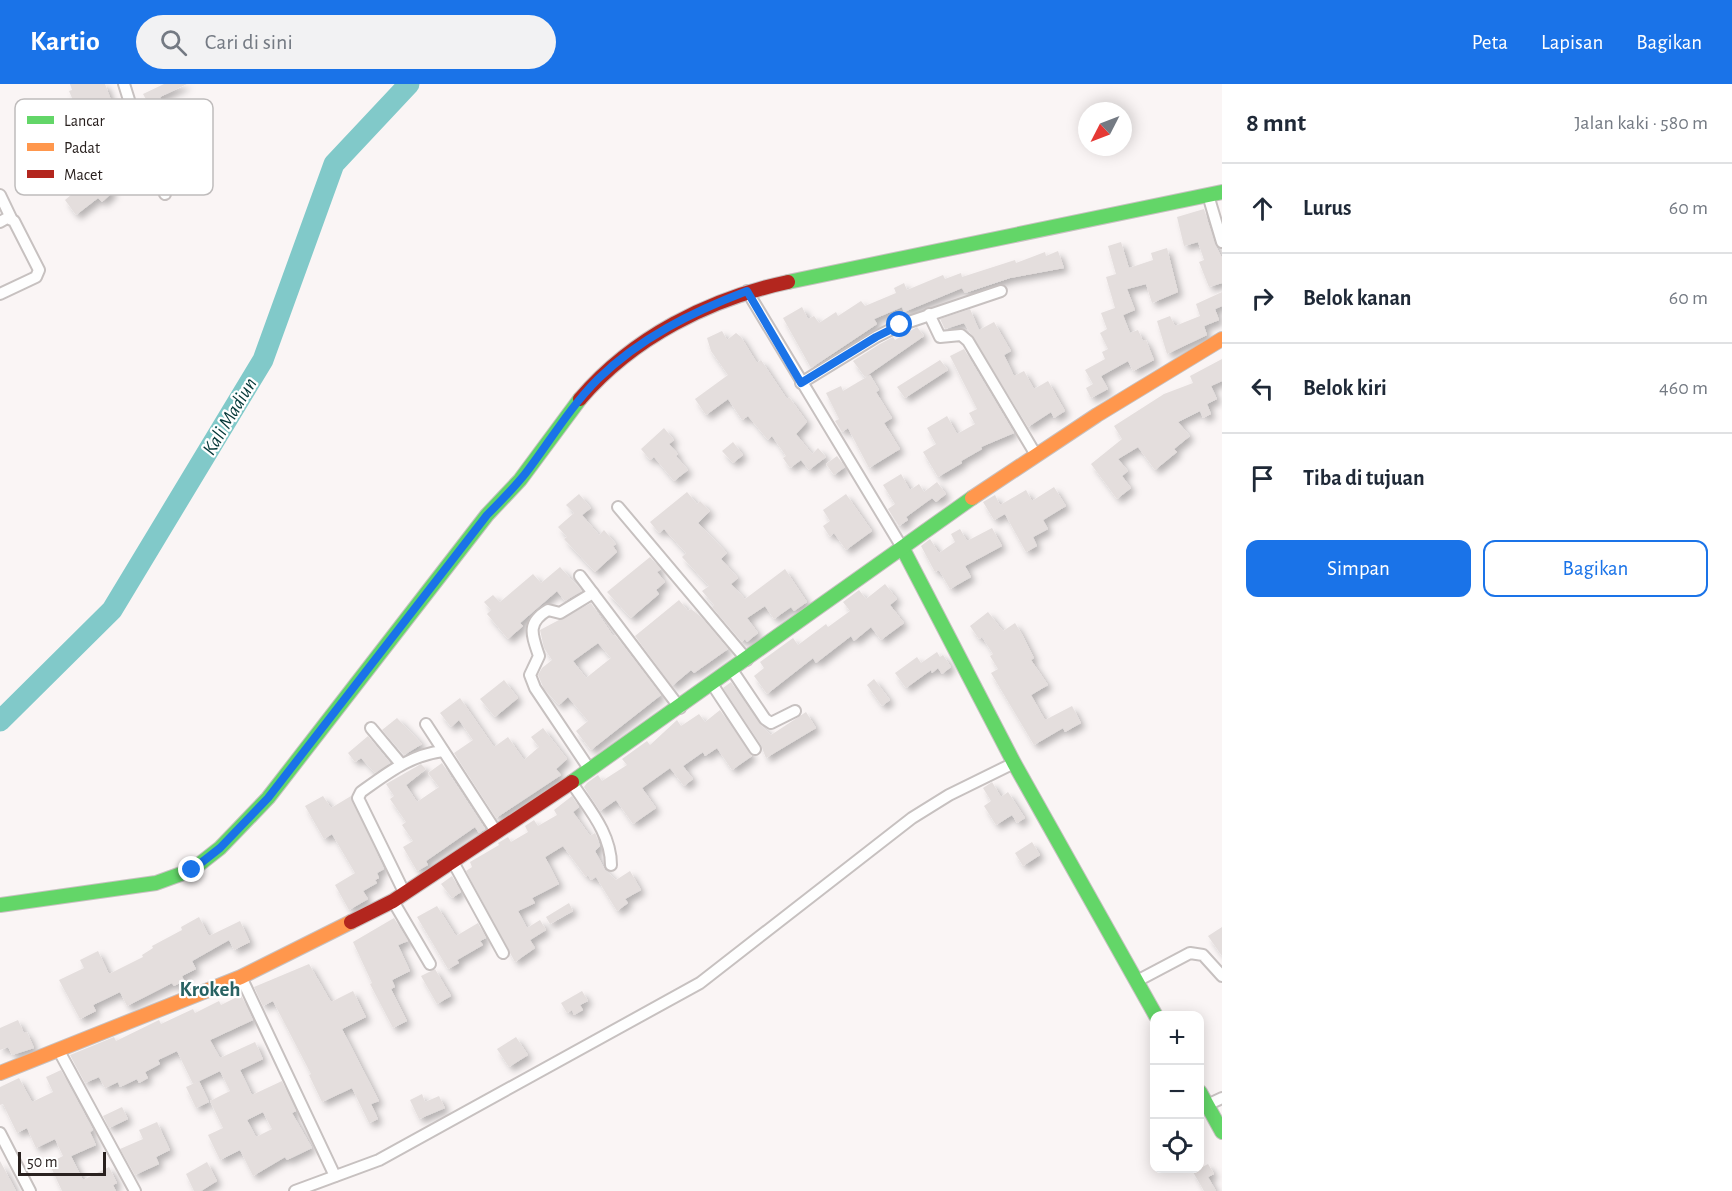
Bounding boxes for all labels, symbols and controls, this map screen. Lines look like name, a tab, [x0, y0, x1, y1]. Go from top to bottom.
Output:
search box	[136, 15, 556, 69]
icon: search	[157, 26, 190, 59]
text: Kartio	[30, 28, 100, 56]
text: Cari di sini	[205, 31, 293, 53]
text: Peta	[1472, 32, 1508, 53]
text: Lapisan	[1541, 32, 1603, 53]
text: Bagikan	[1636, 32, 1702, 53]
legend	[15, 99, 213, 195]
north arrow	[1078, 102, 1132, 156]
text: 8 mnt	[1246, 110, 1306, 136]
text: Lancar	[64, 113, 105, 129]
text: Jalan kaki · 580 m	[1575, 113, 1708, 133]
text: Padat	[64, 140, 100, 156]
text: Macet	[64, 167, 102, 183]
icon: ahead	[1246, 192, 1279, 225]
text: Lurus	[1303, 197, 1352, 219]
text: 60 m	[1669, 198, 1708, 218]
icon: right	[1246, 282, 1279, 315]
text: Belok kanan	[1303, 287, 1411, 309]
text: 60 m	[1669, 288, 1708, 308]
route start	[886, 311, 912, 337]
icon: left	[1246, 372, 1279, 405]
water label: Kali Madiun	[199, 374, 261, 459]
text: Belok kiri	[1303, 377, 1387, 399]
text: 460 m	[1659, 378, 1708, 398]
icon: arrive	[1246, 462, 1279, 495]
text: Tiba di tujuan	[1303, 467, 1425, 489]
button: Simpan	[1246, 540, 1471, 597]
button: Bagikan	[1483, 540, 1708, 597]
route end	[178, 856, 204, 882]
district label: Krokeh	[180, 979, 240, 1000]
map controls	[1150, 1011, 1204, 1173]
button: +	[1150, 1011, 1204, 1065]
button: −	[1150, 1065, 1204, 1119]
button: locate	[1150, 1119, 1204, 1173]
scale bar	[18, 1149, 106, 1176]
text: 50 m	[27, 1154, 58, 1170]

